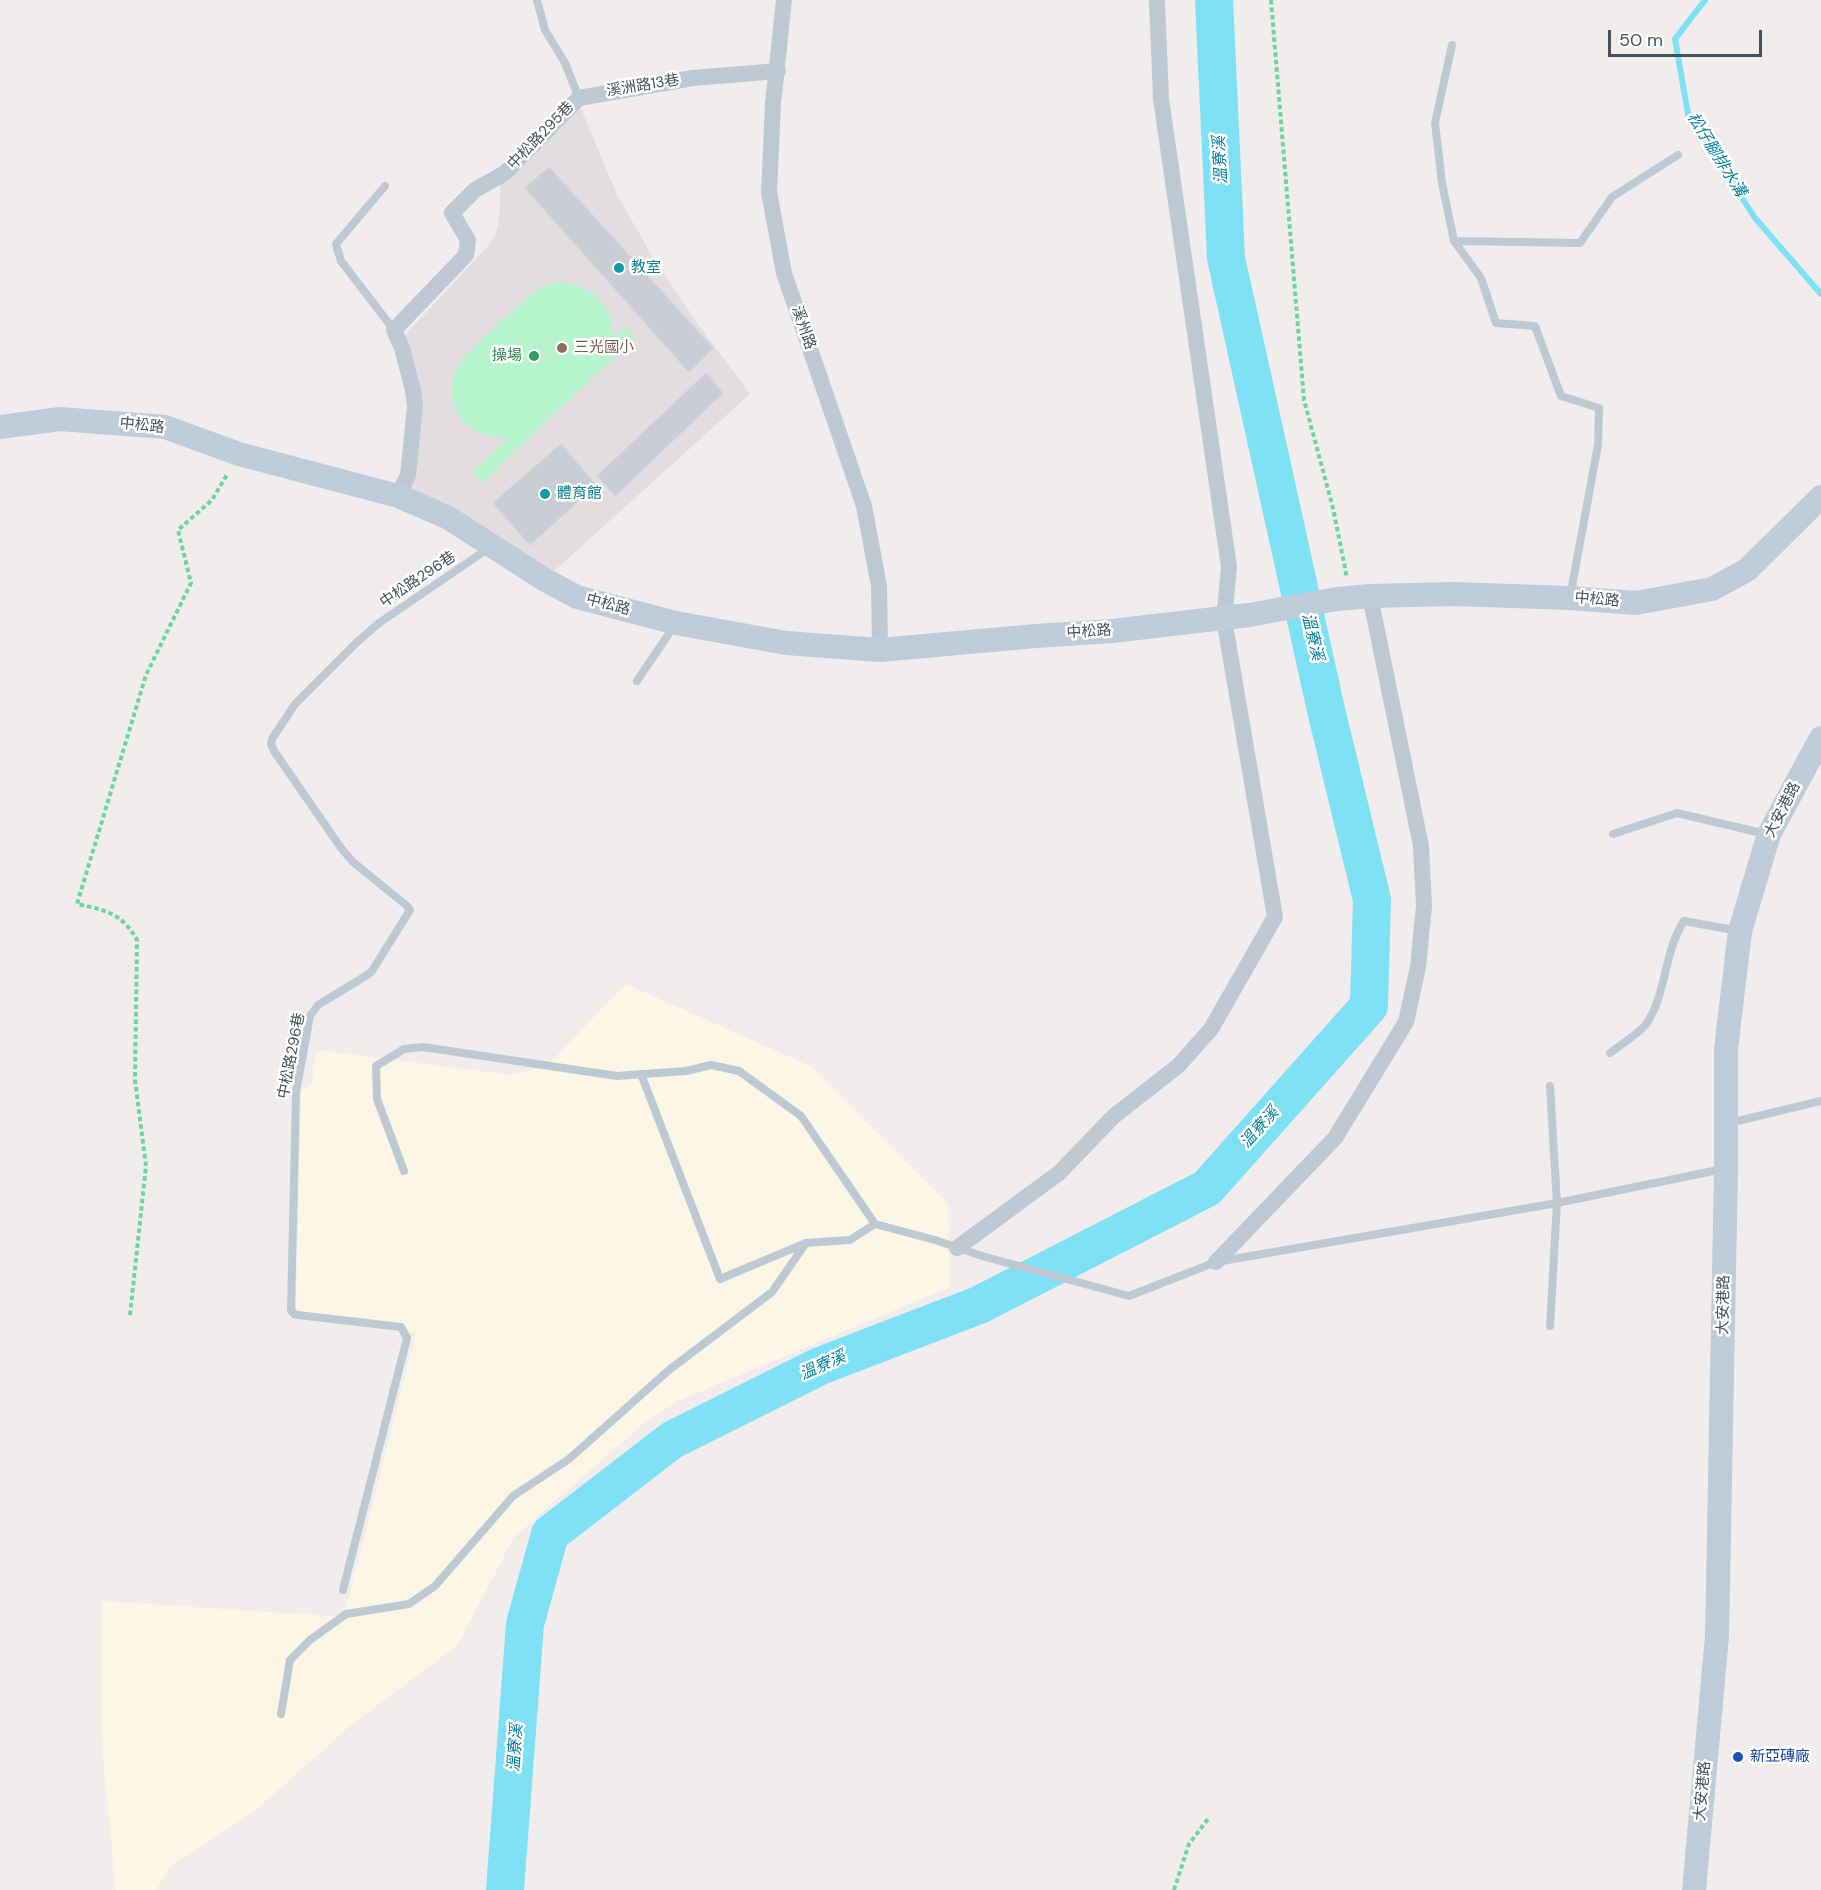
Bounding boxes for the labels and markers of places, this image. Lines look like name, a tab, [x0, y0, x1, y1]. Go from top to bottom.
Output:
place label: 教室	[631, 259, 661, 277]
marker: 教室	[612, 261, 626, 275]
place label: 三光國小	[574, 339, 634, 357]
marker: 三光國小	[555, 341, 569, 355]
place label: 操場	[492, 347, 522, 365]
marker: 操場	[527, 349, 541, 363]
place label: 體育館	[557, 485, 602, 503]
marker: 體育館	[538, 487, 552, 501]
place label: 新亞磚廠	[1750, 1748, 1810, 1766]
marker: 新亞磚廠	[1731, 1750, 1745, 1764]

